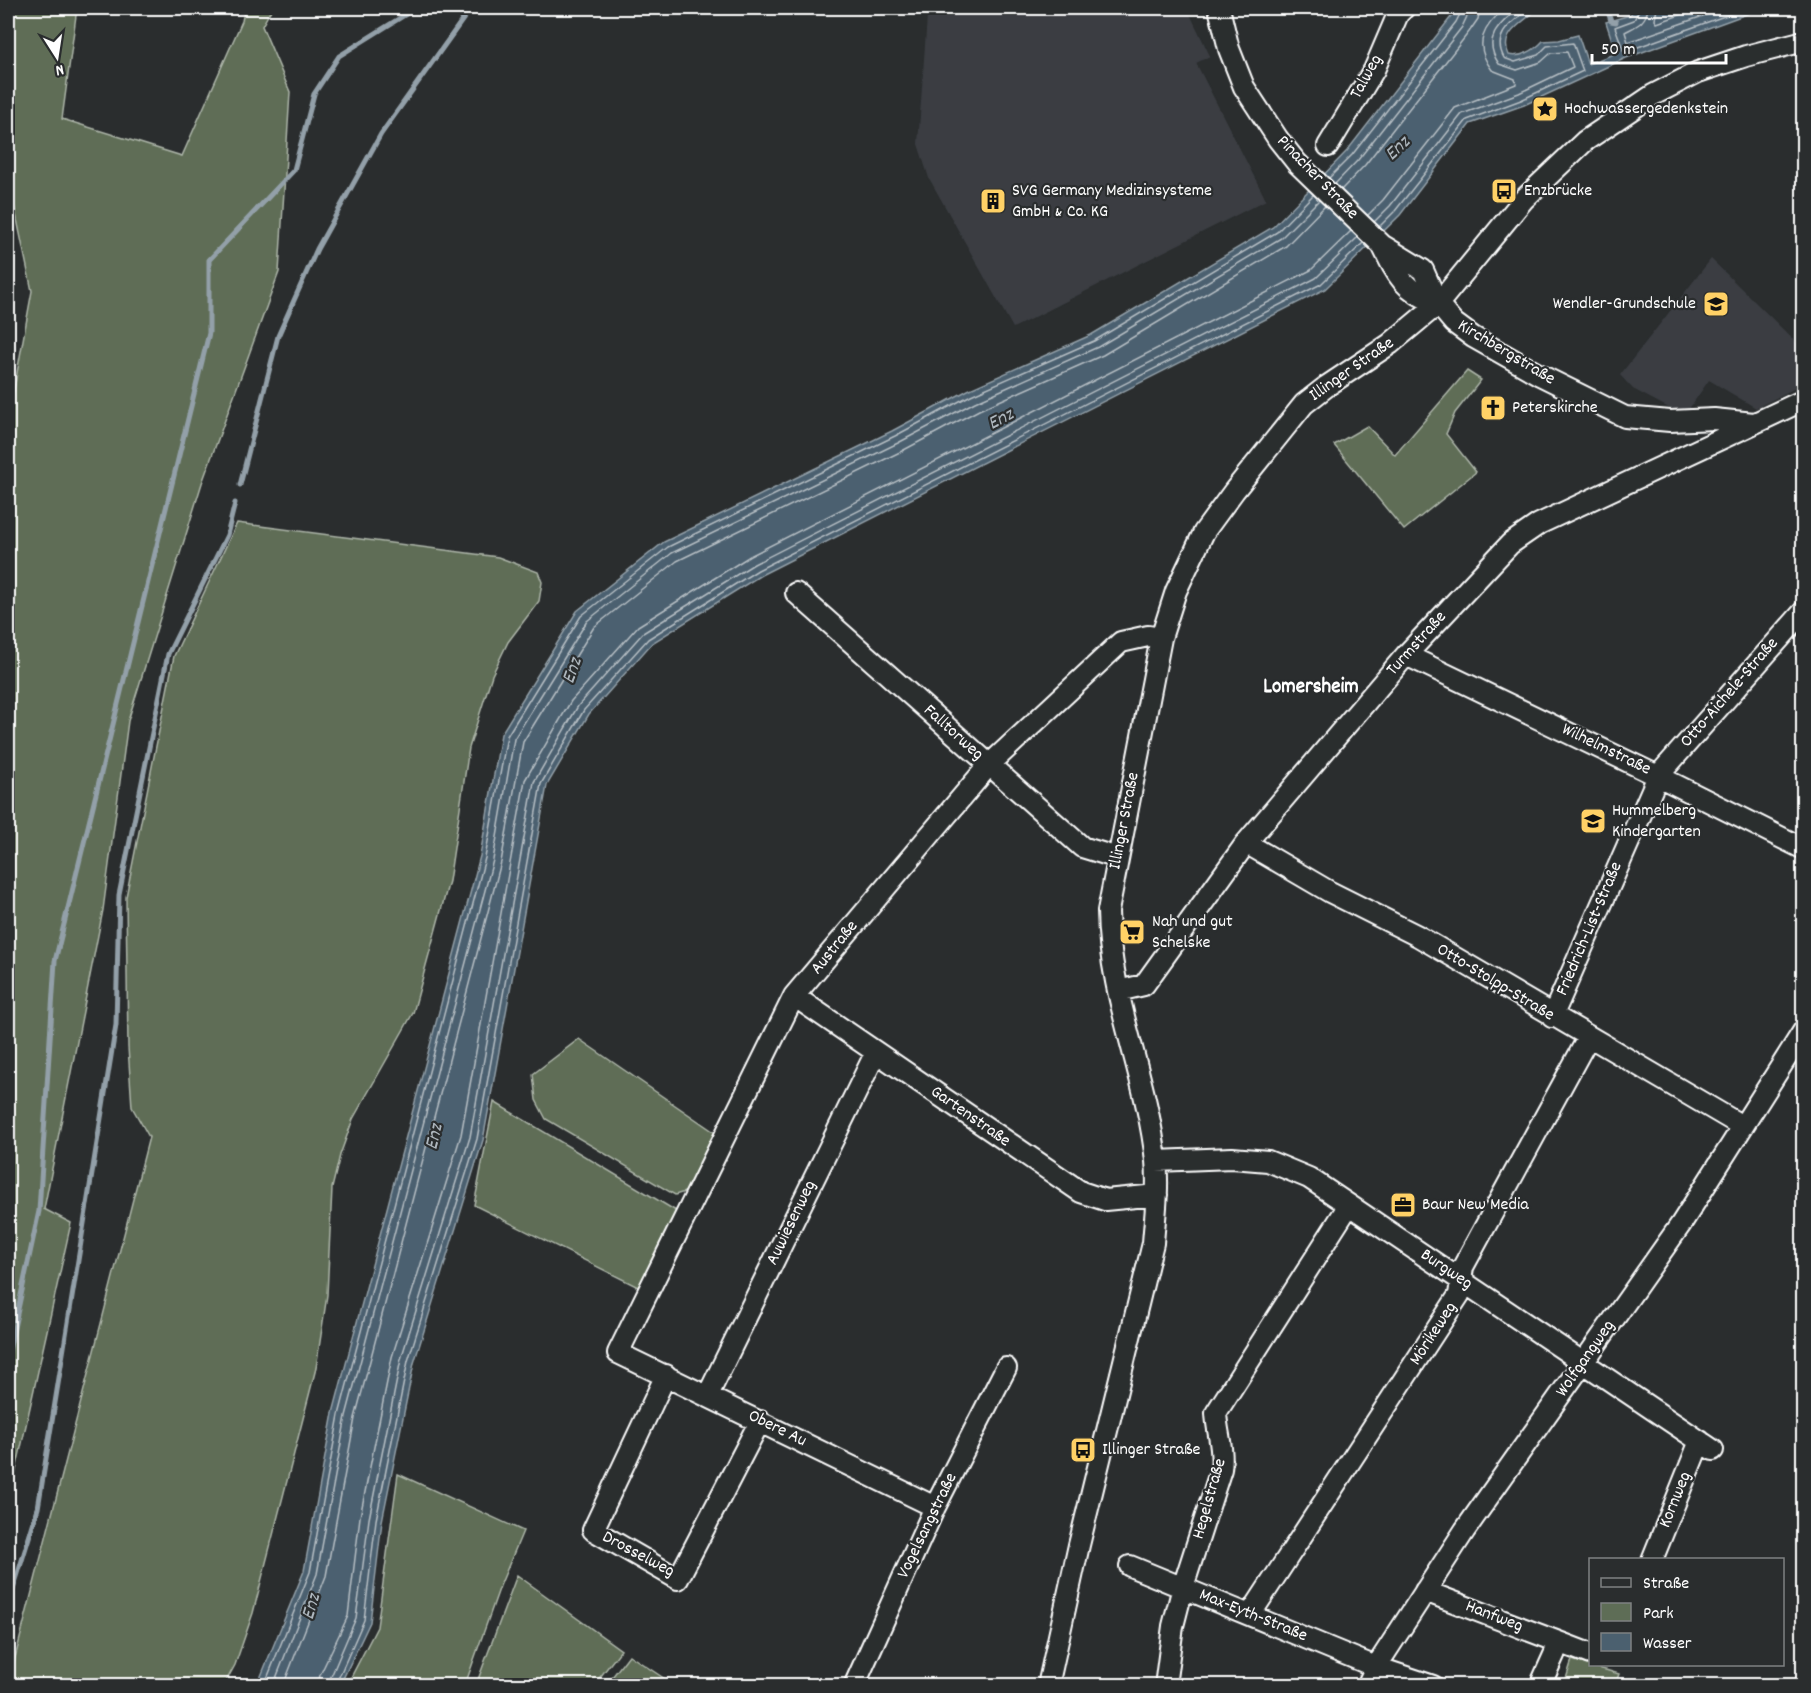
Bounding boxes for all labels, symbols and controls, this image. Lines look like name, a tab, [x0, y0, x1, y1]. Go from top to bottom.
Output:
north arrow	[27, 27, 87, 87]
scale bar	[1592, 27, 1726, 65]
text: 50 m	[1601, 38, 1636, 63]
street label: Talweg	[1345, 50, 1389, 104]
text: N	[53, 57, 66, 81]
place icon: Hochwassergedenkstein	[1530, 94, 1560, 124]
place label: Hochwassergedenkstein	[1564, 97, 1728, 122]
water label: Enz	[1379, 129, 1418, 168]
street label: Pinacher Straße	[1270, 130, 1364, 226]
bus stop icon: Enzbrücke	[1489, 176, 1519, 206]
place label: SVG Germany Medizinsysteme GmbH & Co. KG	[1012, 179, 1212, 225]
place label: Enzbrücke	[1524, 179, 1592, 204]
building icon: SVG Germany Medizinsysteme GmbH & Co. KG	[978, 186, 1008, 216]
school or university icon: Wendler-Grundschule	[1701, 289, 1731, 319]
place label: Wendler-Grundschule	[1553, 292, 1696, 317]
street label: Kirchbergstraße	[1452, 314, 1560, 392]
street label: Illinger Straße	[1304, 331, 1400, 409]
church icon: Peterskirche	[1478, 393, 1508, 423]
place label: Peterskirche	[1512, 396, 1598, 421]
water label: Enz	[983, 401, 1020, 438]
street label: Turmstraße	[1381, 606, 1453, 682]
street label: Otto-Aichele-Straße	[1675, 632, 1785, 754]
water label: Enz	[556, 653, 591, 688]
district label: Lomersheim	[1263, 673, 1359, 703]
street label: Falltorweg	[917, 699, 989, 767]
street label: Wilhelmstraße	[1557, 718, 1655, 782]
street label: Illinger Straße	[1103, 770, 1147, 872]
place label: Hummelberg Kindergarten	[1612, 799, 1701, 845]
school or university icon: Hummelberg Kindergarten	[1578, 806, 1608, 836]
street label: Friedrich-List-Straße	[1551, 858, 1630, 1000]
place label: Nah und gut Schelske	[1152, 910, 1233, 956]
street label: Austraße	[805, 915, 865, 981]
supermarket icon: Nah und gut Schelske	[1117, 917, 1147, 947]
street label: Otto-Stolpp-Straße	[1431, 938, 1559, 1028]
street label: Gartenstraße	[925, 1080, 1015, 1154]
water label: Enz	[418, 1120, 452, 1153]
street label: Auwiesenweg	[761, 1176, 823, 1270]
office icon: Baur New Media	[1388, 1190, 1418, 1220]
place label: Baur New Media	[1422, 1193, 1529, 1218]
street label: Burgweg	[1415, 1243, 1477, 1297]
street label: Mörikeweg	[1404, 1297, 1464, 1371]
street label: Wolfgangweg	[1550, 1315, 1622, 1403]
street label: Obere Au	[743, 1404, 811, 1454]
bus stop icon: Illinger Straße	[1068, 1435, 1098, 1465]
place label: Illinger Straße	[1102, 1438, 1201, 1463]
street label: Hegelstraße	[1187, 1456, 1233, 1542]
street label: Kornweg	[1653, 1468, 1699, 1532]
street label: Vogelsangstraße	[892, 1469, 964, 1583]
street label: Drosselweg	[597, 1525, 679, 1585]
legend	[1589, 1558, 1784, 1666]
text: Straße	[1643, 1572, 1689, 1597]
street label: Max-Eyth-Straße	[1195, 1583, 1311, 1649]
water label: Enz	[295, 1589, 329, 1623]
street label: Hanfweg	[1462, 1595, 1526, 1639]
text: Park	[1643, 1602, 1674, 1627]
text: Wasser	[1643, 1632, 1692, 1657]

